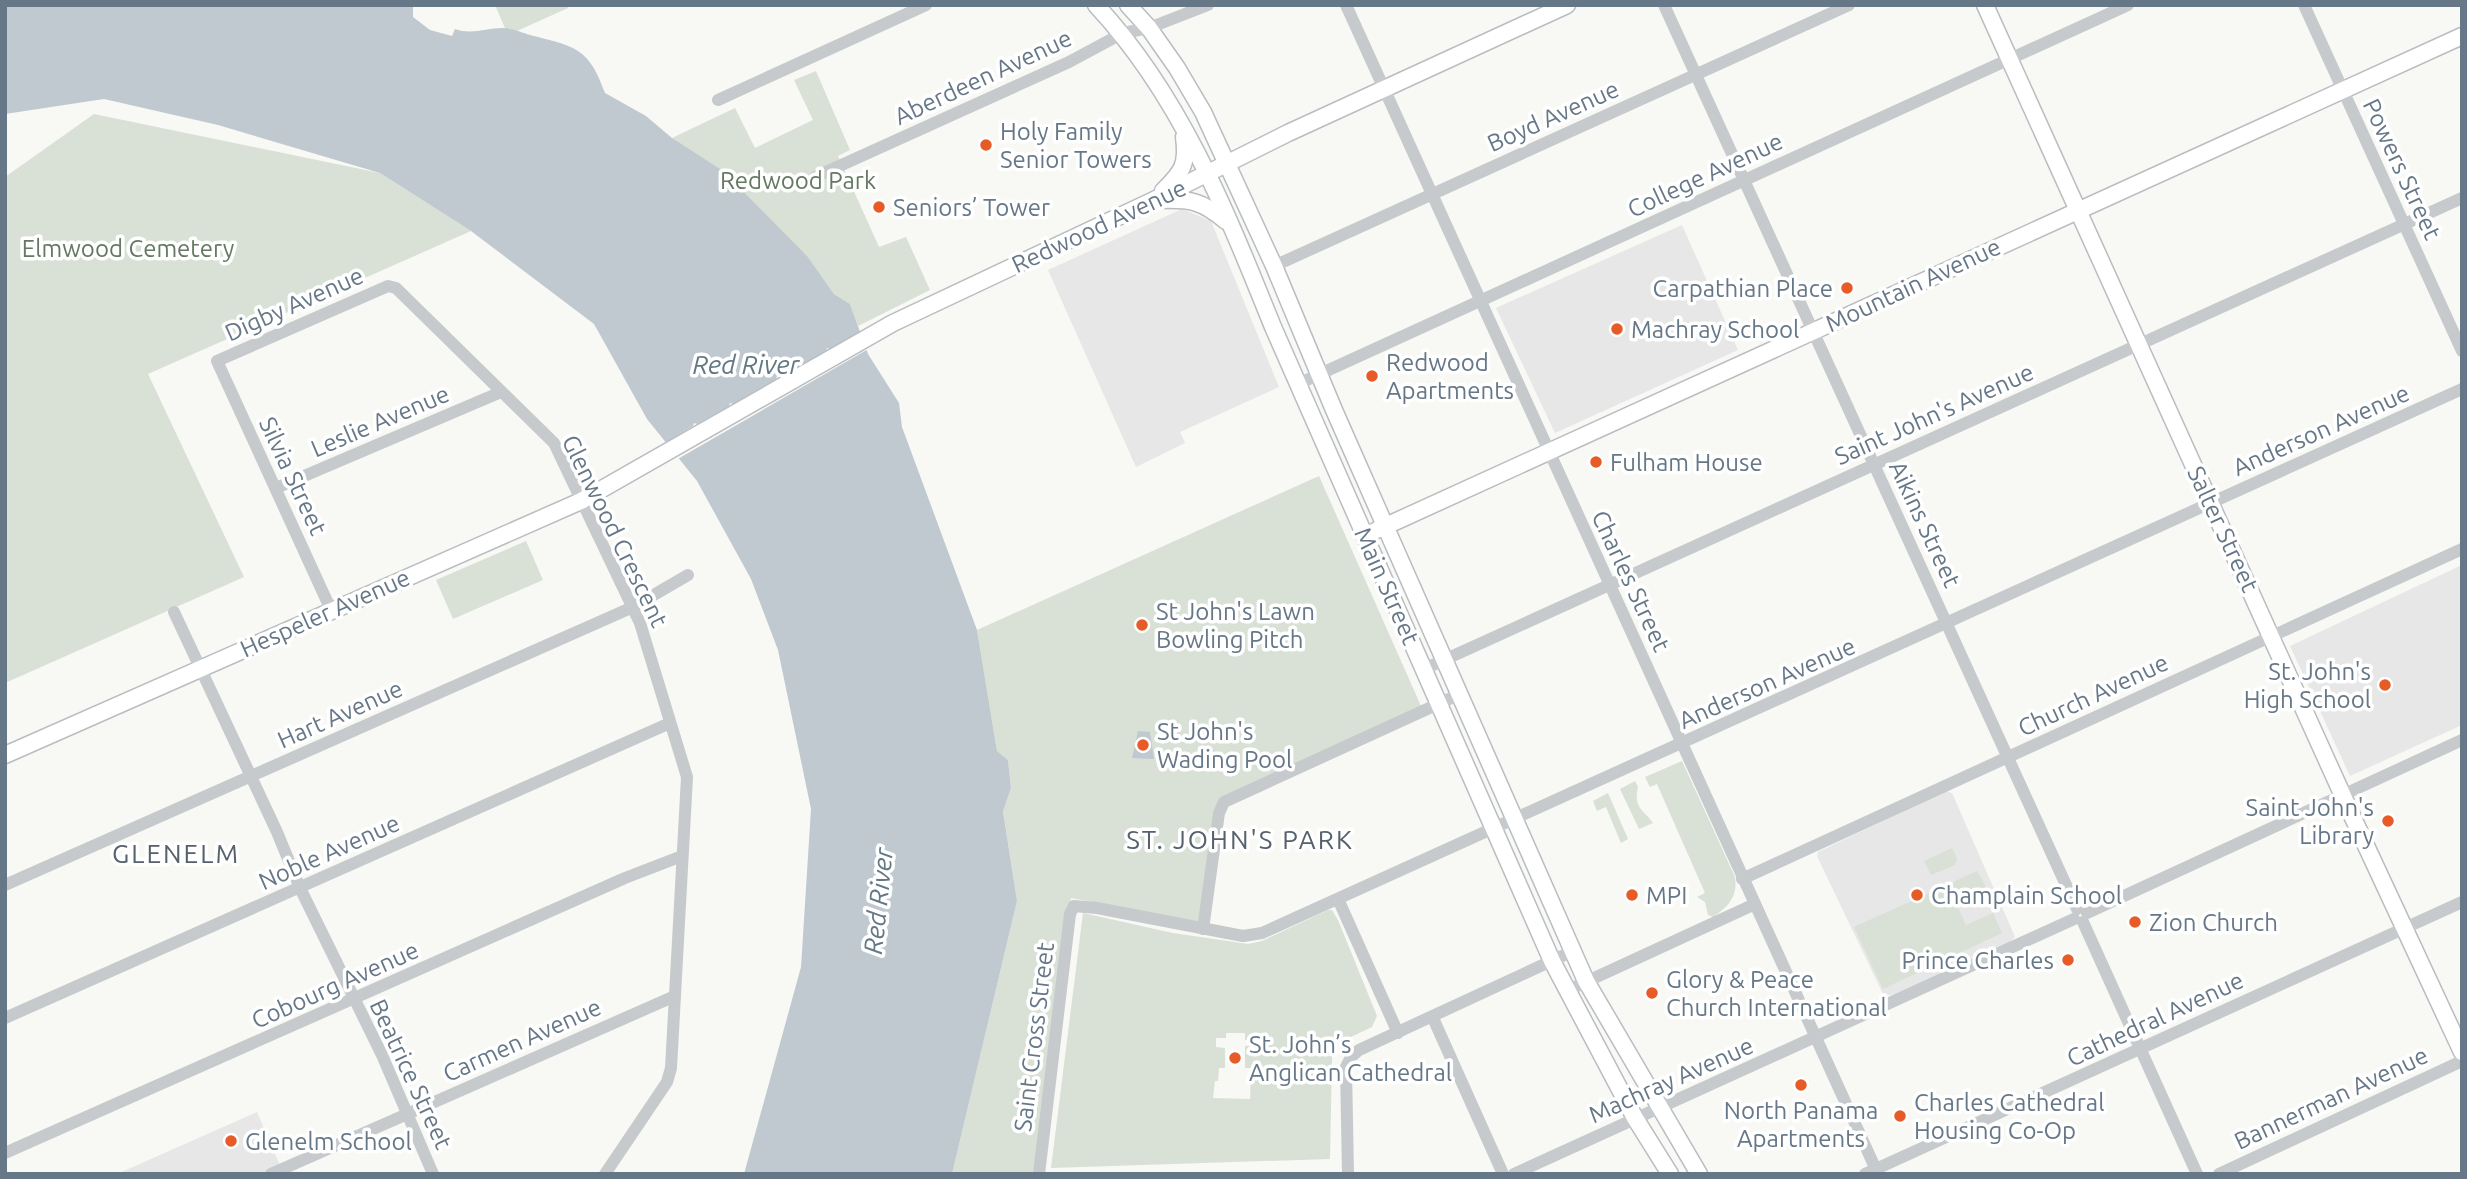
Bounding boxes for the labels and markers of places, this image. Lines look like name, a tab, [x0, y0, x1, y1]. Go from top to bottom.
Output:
place label: Holy Family Senior Towers	[1000, 118, 1152, 173]
marker: Holy Family Senior Towers	[978, 137, 994, 153]
place label: Seniors’ Tower	[893, 194, 1050, 221]
marker: Seniors’ Tower	[871, 199, 887, 215]
place label: Carpathian Place	[1653, 275, 1833, 302]
marker: Carpathian Place	[1839, 280, 1855, 296]
place label: Machray School	[1631, 316, 1799, 343]
marker: Machray School	[1609, 321, 1625, 337]
place label: Redwood Apartments	[1386, 349, 1514, 404]
marker: Redwood Apartments	[1364, 368, 1380, 384]
place label: Fulham House	[1610, 449, 1763, 476]
marker: Fulham House	[1588, 454, 1604, 470]
place label: St John's Lawn Bowling Pitch	[1156, 598, 1315, 653]
marker: St John's Lawn Bowling Pitch	[1134, 617, 1150, 633]
place label: St. John's High School	[2244, 658, 2371, 713]
marker: St. John's High School	[2377, 677, 2393, 693]
place label: St John's Wading Pool	[1157, 718, 1292, 773]
marker: St John's Wading Pool	[1135, 737, 1151, 753]
place label: Saint John's Library	[2246, 794, 2374, 849]
marker: Saint John's Library	[2380, 813, 2396, 829]
place label: MPI	[1646, 882, 1687, 909]
place label: Champlain School	[1931, 882, 2122, 909]
marker: MPI	[1624, 887, 1640, 903]
marker: Champlain School	[1909, 887, 1925, 903]
place label: Zion Church	[2149, 909, 2278, 936]
marker: Zion Church	[2127, 914, 2143, 930]
place label: Prince Charles	[1901, 947, 2054, 974]
marker: Prince Charles	[2060, 952, 2076, 968]
place label: Glory & Peace Church International	[1666, 966, 1887, 1021]
marker: Glory & Peace Church International	[1644, 985, 1660, 1001]
place label: St. John’s Anglican Cathedral	[1249, 1031, 1452, 1086]
marker: St. John’s Anglican Cathedral	[1227, 1050, 1243, 1066]
marker: North Panama Apartments	[1793, 1077, 1809, 1093]
place label: Charles Cathedral Housing Co-Op	[1914, 1089, 2105, 1144]
place label: North Panama Apartments	[1724, 1097, 1878, 1152]
marker: Charles Cathedral Housing Co-Op	[1892, 1108, 1908, 1124]
place label: Glenelm School	[245, 1128, 412, 1155]
marker: Glenelm School	[223, 1133, 239, 1149]

